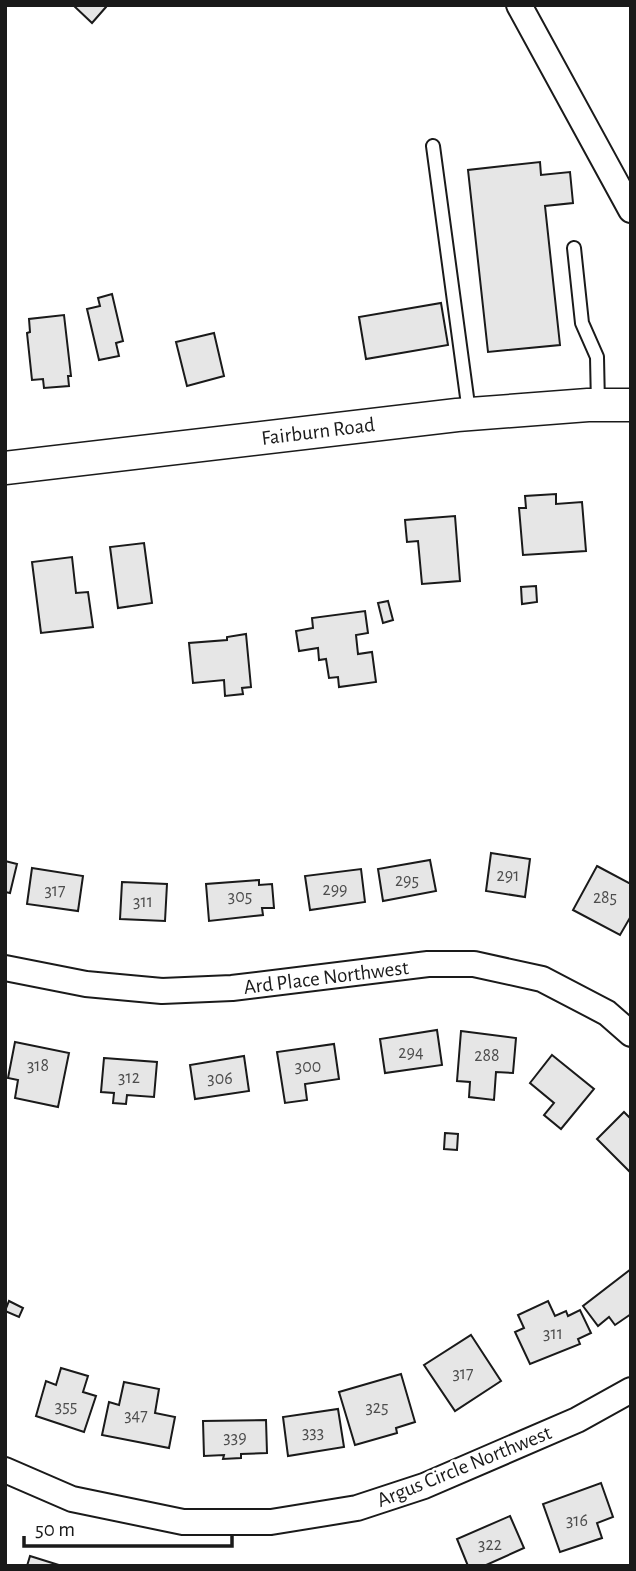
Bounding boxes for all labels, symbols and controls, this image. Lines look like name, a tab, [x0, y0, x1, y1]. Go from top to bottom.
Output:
street label: Fairburn Road	[260, 414, 376, 449]
house number: 291	[497, 867, 519, 885]
house number: 295	[395, 872, 419, 890]
house number: 299	[322, 881, 348, 899]
house number: 317	[44, 882, 66, 900]
house number: 305	[228, 888, 252, 906]
house number: 285	[593, 889, 617, 907]
house number: 311	[133, 893, 153, 911]
street label: Ard Place Northwest	[242, 957, 410, 998]
house number: 294	[398, 1044, 424, 1062]
house number: 288	[474, 1047, 500, 1065]
house number: 318	[27, 1057, 49, 1075]
house number: 300	[295, 1058, 321, 1076]
house number: 312	[118, 1069, 140, 1087]
house number: 306	[207, 1070, 233, 1088]
house number: 311	[543, 1325, 563, 1343]
house number: 317	[452, 1365, 474, 1383]
house number: 355	[55, 1398, 77, 1416]
house number: 325	[365, 1399, 389, 1417]
house number: 347	[124, 1407, 148, 1425]
street label: Argus Circle Northwest	[374, 1422, 555, 1511]
house number: 333	[302, 1424, 324, 1442]
house number: 339	[223, 1429, 247, 1447]
scale bar	[24, 1504, 233, 1548]
house number: 316	[566, 1512, 588, 1530]
text: 50 m	[35, 1519, 75, 1540]
house number: 322	[478, 1536, 502, 1554]

